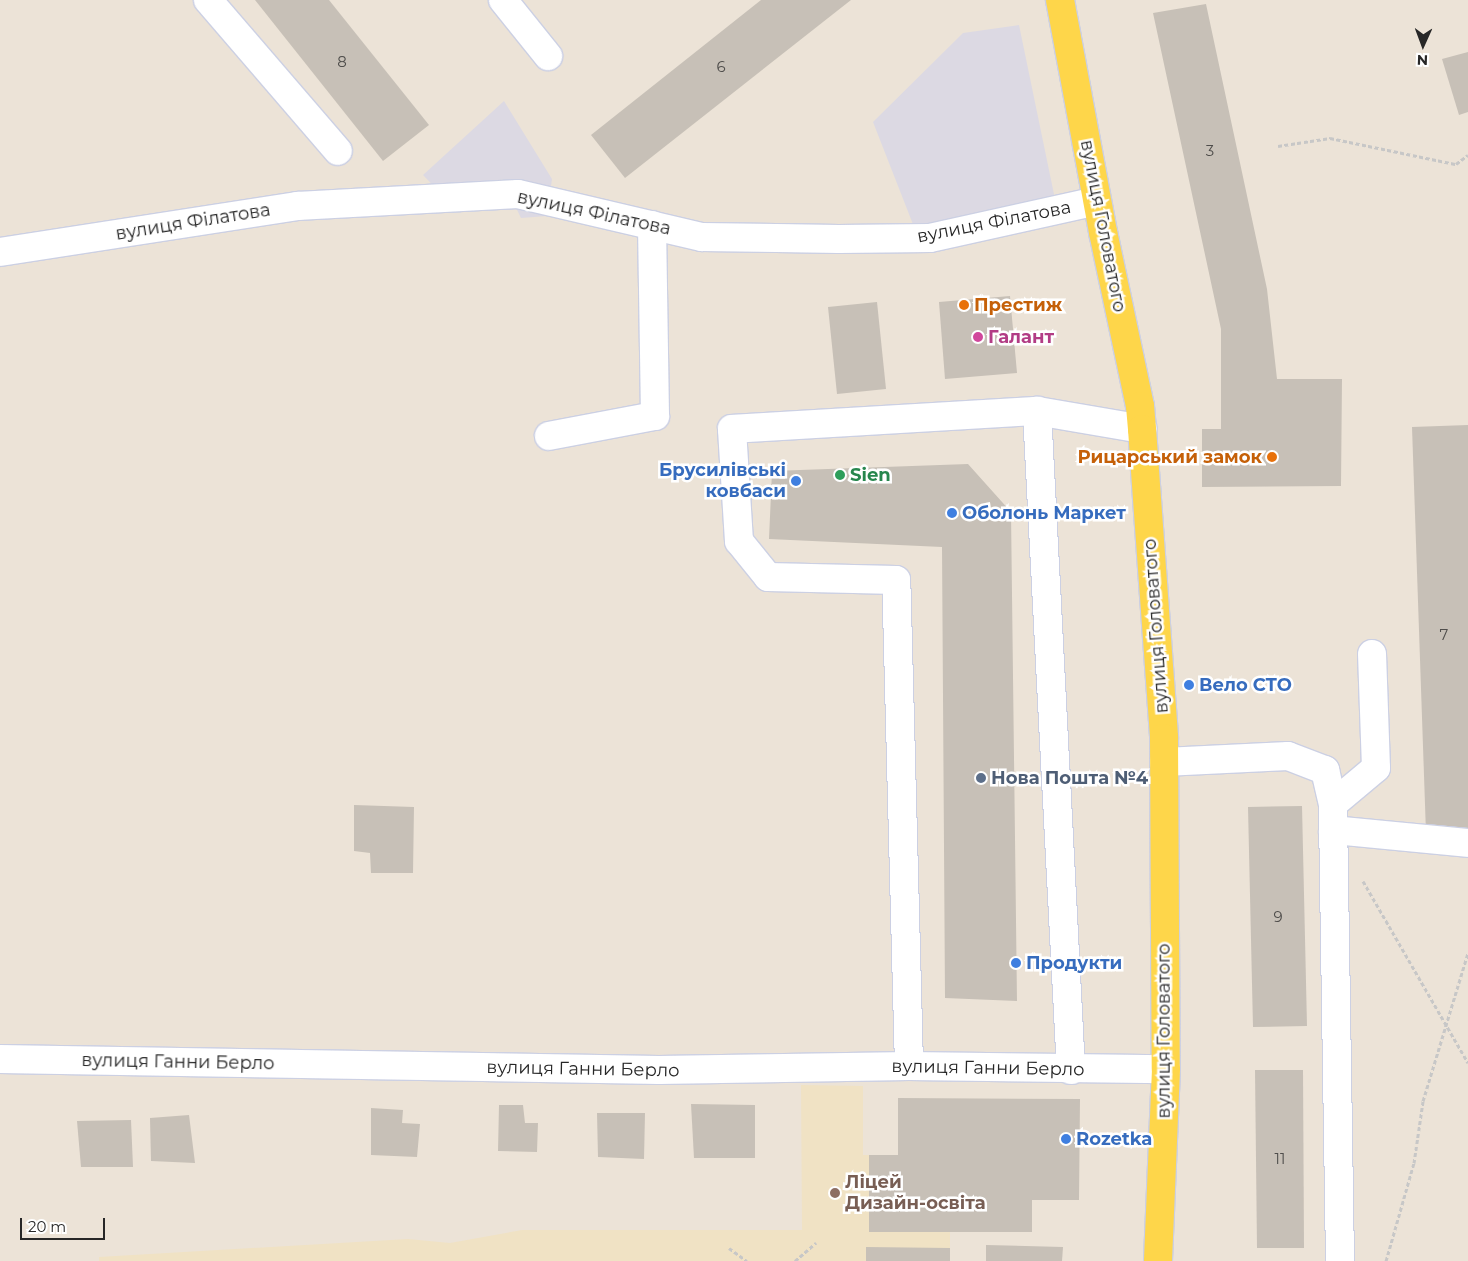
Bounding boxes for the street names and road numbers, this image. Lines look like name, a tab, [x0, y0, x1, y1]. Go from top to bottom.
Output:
street label: вулиця Головатого	[1076, 138, 1130, 314]
street label: вулиця Філатова	[515, 186, 673, 240]
street label: вулиця Філатова	[915, 196, 1073, 248]
street label: вулиця Філатова	[114, 199, 272, 245]
street label: вулиця Головатого	[1139, 538, 1173, 714]
street label: вулиця Головатого	[1153, 943, 1175, 1119]
street label: вулиця Ганни Берло	[81, 1050, 275, 1074]
street label: вулиця Ганни Берло	[891, 1056, 1085, 1080]
street label: вулиця Ганни Берло	[486, 1057, 680, 1081]

